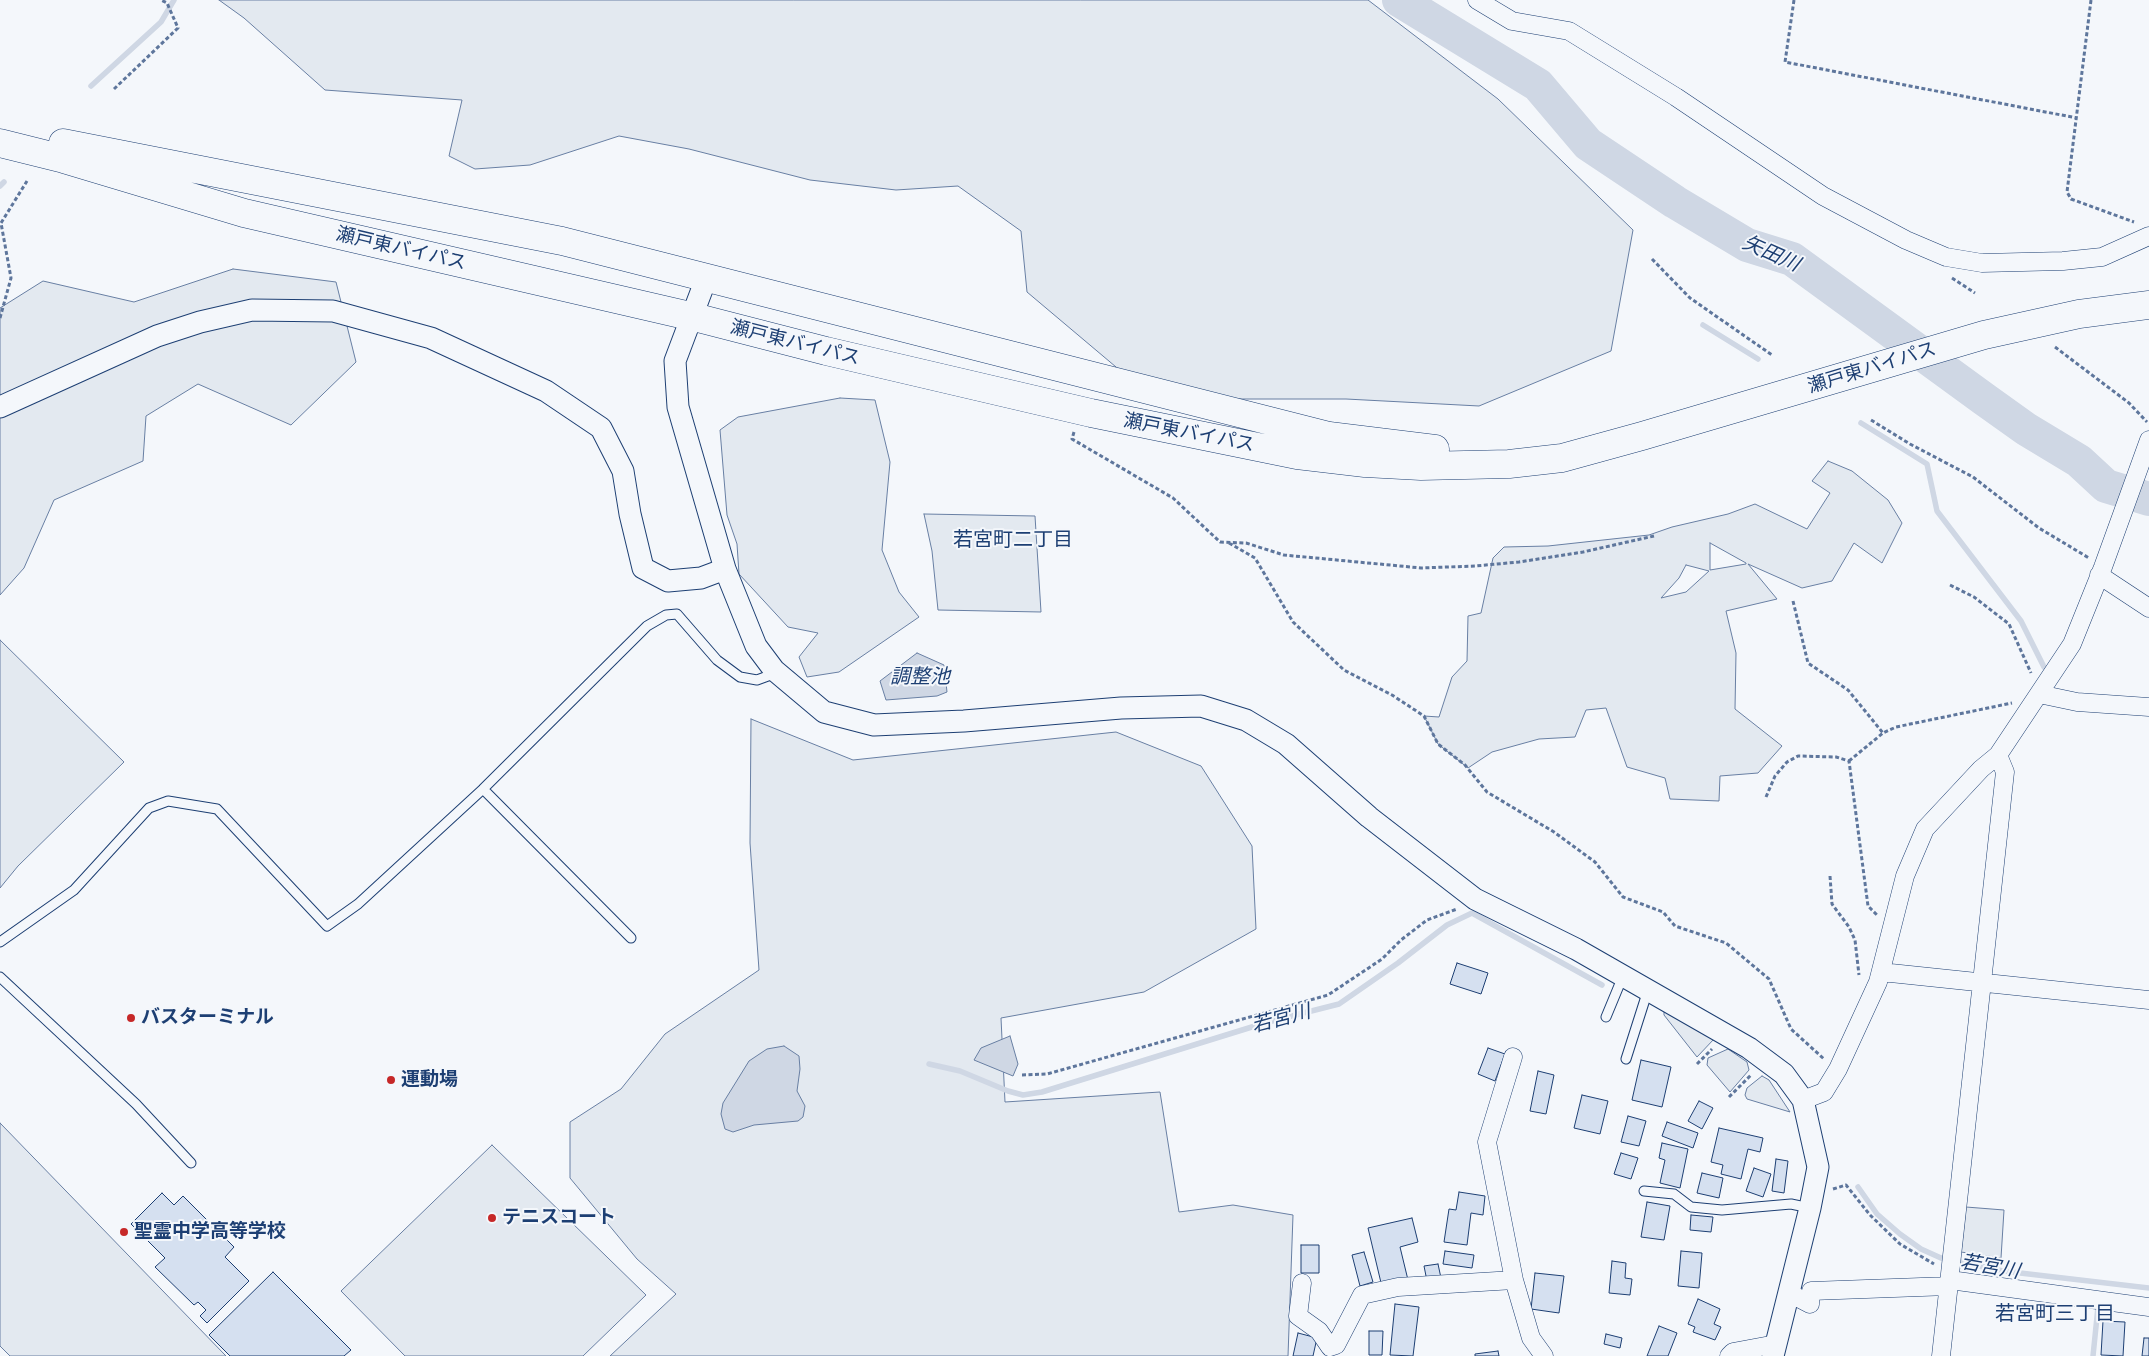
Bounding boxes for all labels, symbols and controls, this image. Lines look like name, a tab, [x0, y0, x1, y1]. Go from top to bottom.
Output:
street label: 瀬戸東バイパス	[334, 223, 468, 275]
water label: 矢田川	[1739, 231, 1803, 277]
street label: 瀬戸東バイパス	[728, 316, 862, 370]
street label: 瀬戸東バイパス	[1805, 338, 1939, 398]
street label: 瀬戸東バイパス	[1122, 409, 1256, 457]
district label: 若宮町二丁目	[953, 528, 1073, 552]
water label: 調整池	[890, 665, 950, 689]
water label: 若宮川	[1249, 1000, 1313, 1038]
place label: バスターミナル	[141, 1007, 274, 1029]
marker: バスターミナル	[125, 1012, 137, 1024]
place label: 運動場	[401, 1069, 458, 1091]
marker: 運動場	[385, 1074, 397, 1086]
place label: テニスコート	[502, 1207, 616, 1229]
marker: テニスコート	[486, 1212, 498, 1224]
place label: 聖霊中学高等学校	[134, 1221, 286, 1243]
marker: 聖霊中学高等学校	[118, 1226, 130, 1238]
water label: 若宮川	[1958, 1250, 2022, 1284]
district label: 若宮町三丁目	[1995, 1302, 2115, 1326]

